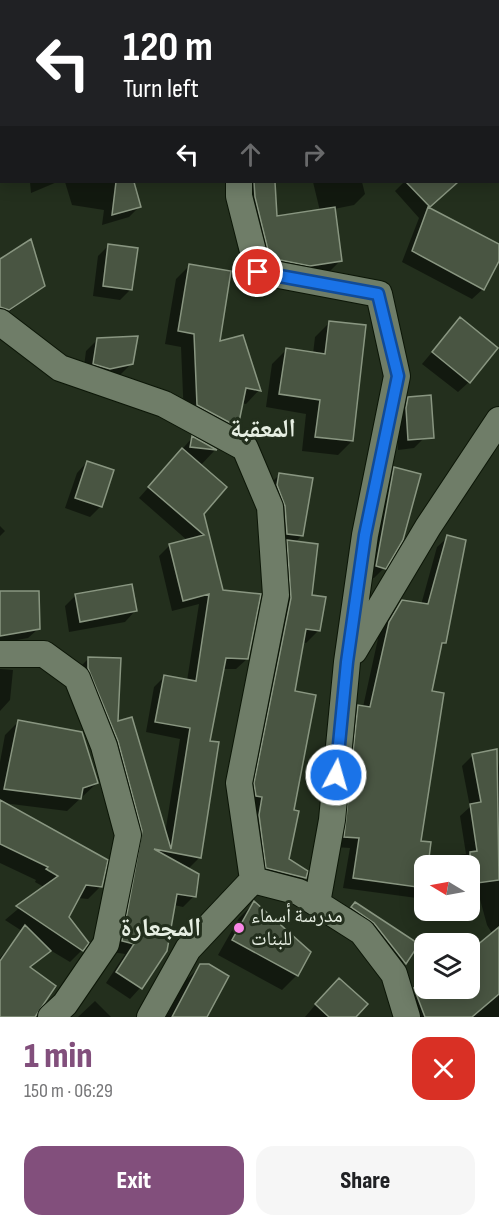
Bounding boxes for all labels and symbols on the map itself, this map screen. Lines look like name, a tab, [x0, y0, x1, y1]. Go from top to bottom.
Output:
pin	[232, 246, 283, 297]
district label: المعقبة	[230, 414, 296, 445]
position arrow	[304, 743, 368, 807]
north arrow	[414, 855, 480, 921]
place label: مدرسة أسماء للبنات	[251, 903, 343, 951]
district label: المجعارة	[121, 913, 201, 944]
marker: مدرسة أسماء للبنات	[232, 921, 246, 935]

